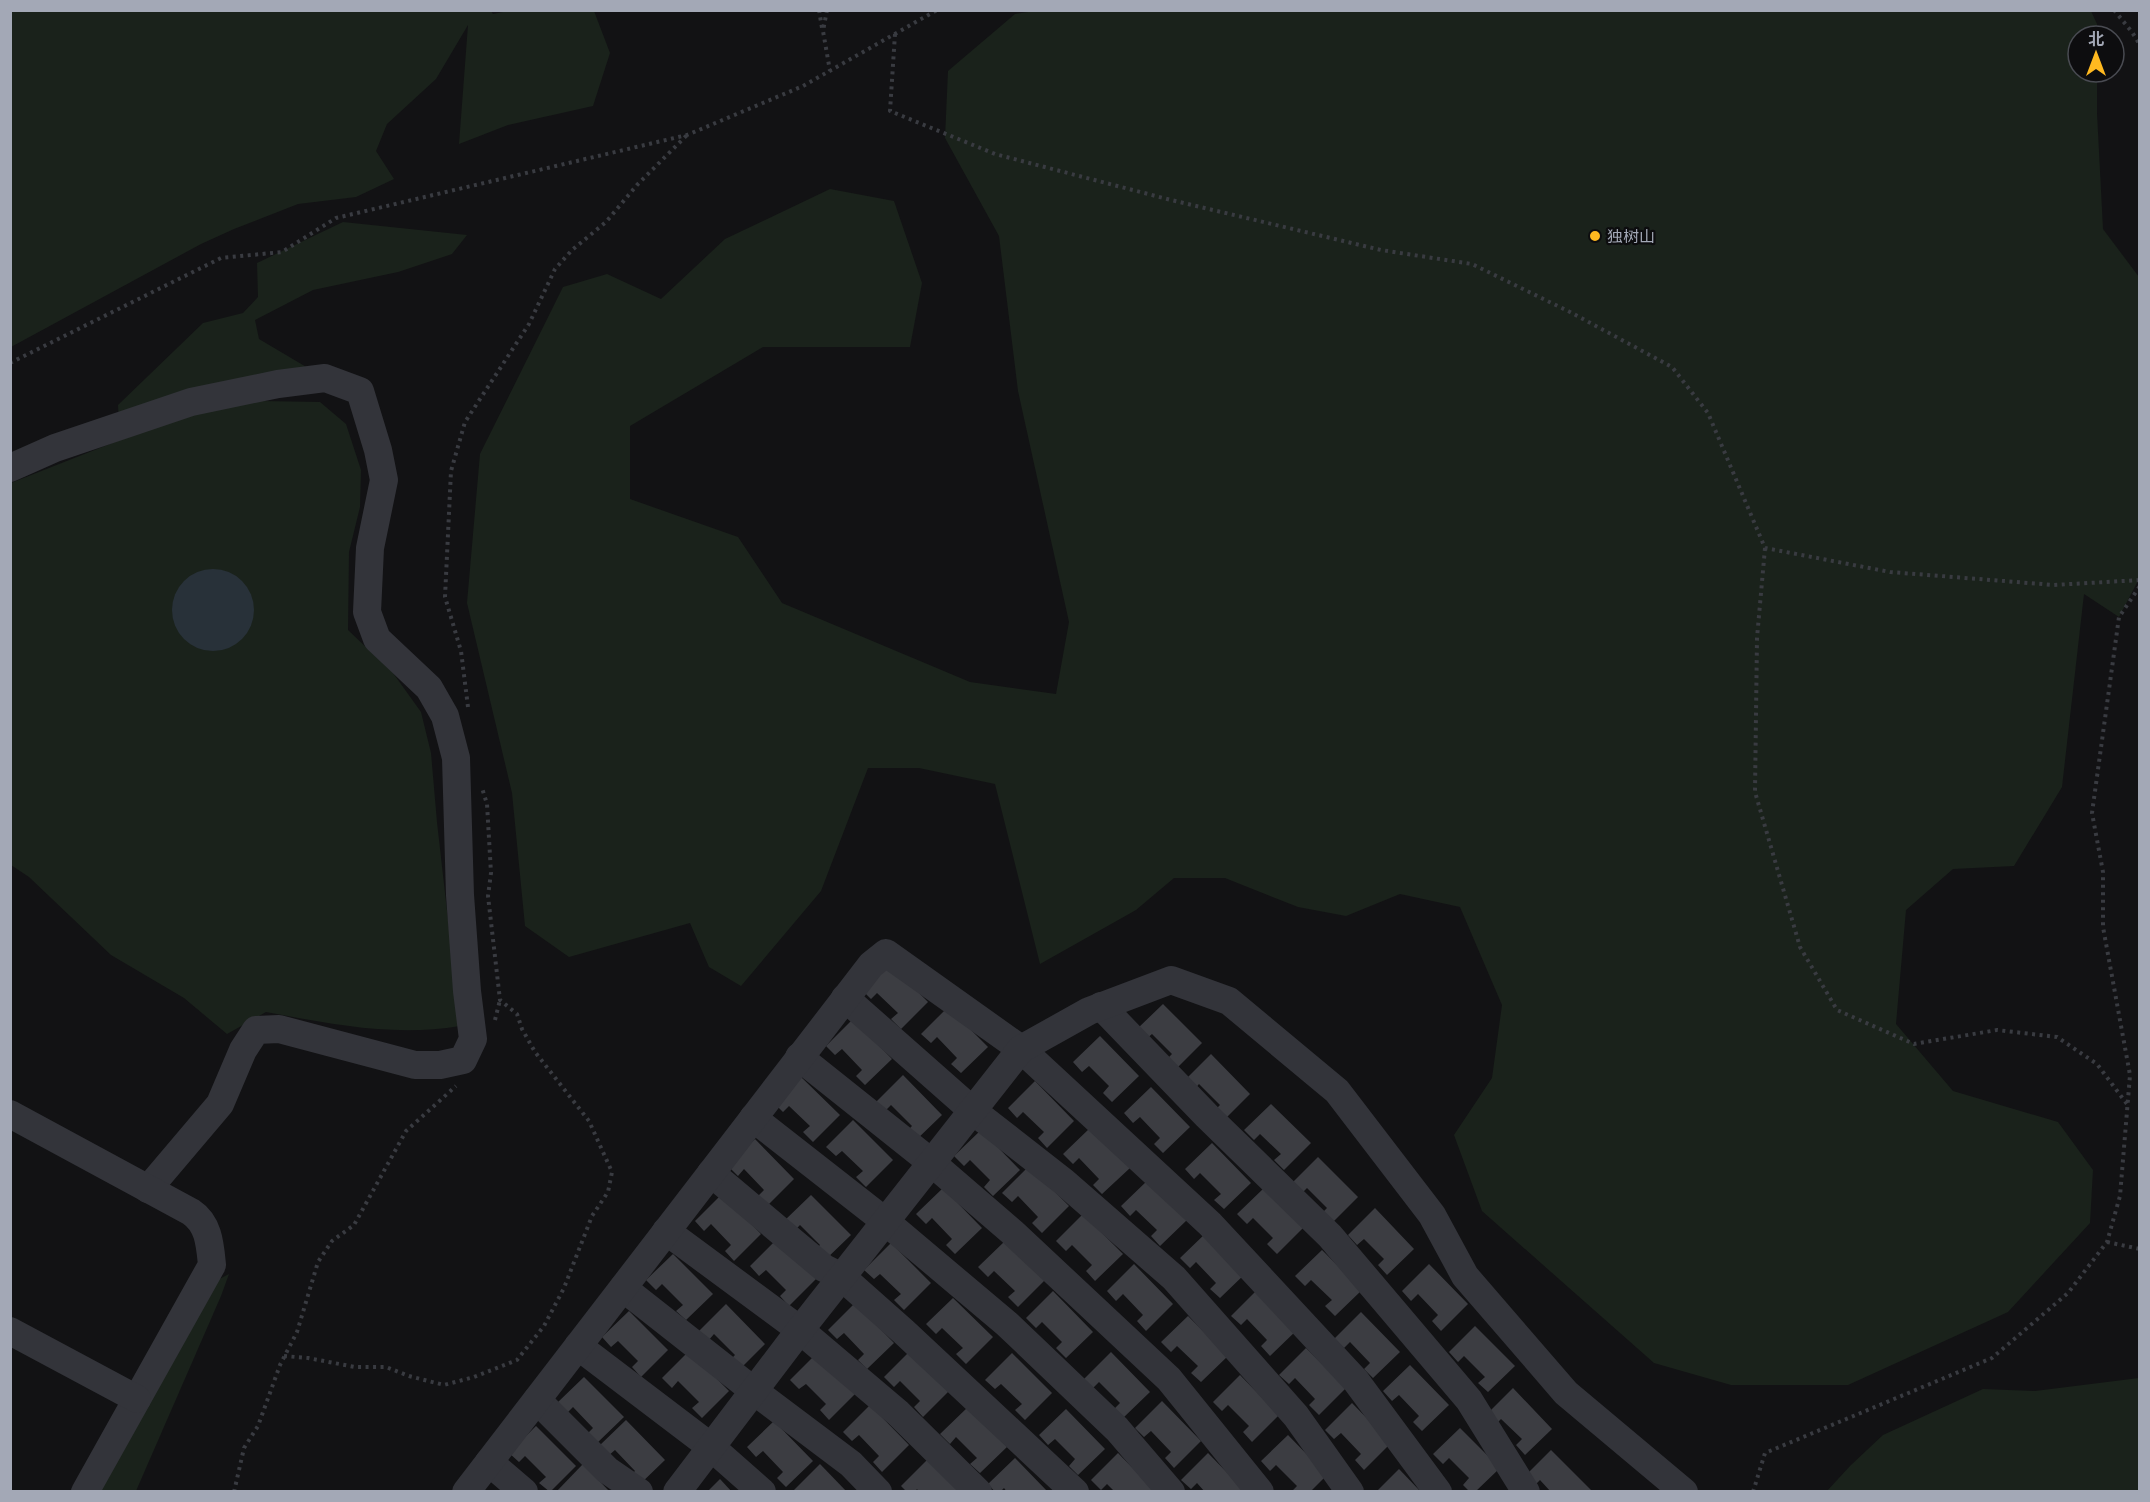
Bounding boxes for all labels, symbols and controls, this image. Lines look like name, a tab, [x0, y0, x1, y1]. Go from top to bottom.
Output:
north arrow	[2066, 24, 2126, 84]
text: 北	[2088, 29, 2104, 49]
place label: 独树山	[1607, 226, 1655, 246]
marker: 独树山	[1588, 229, 1602, 243]

